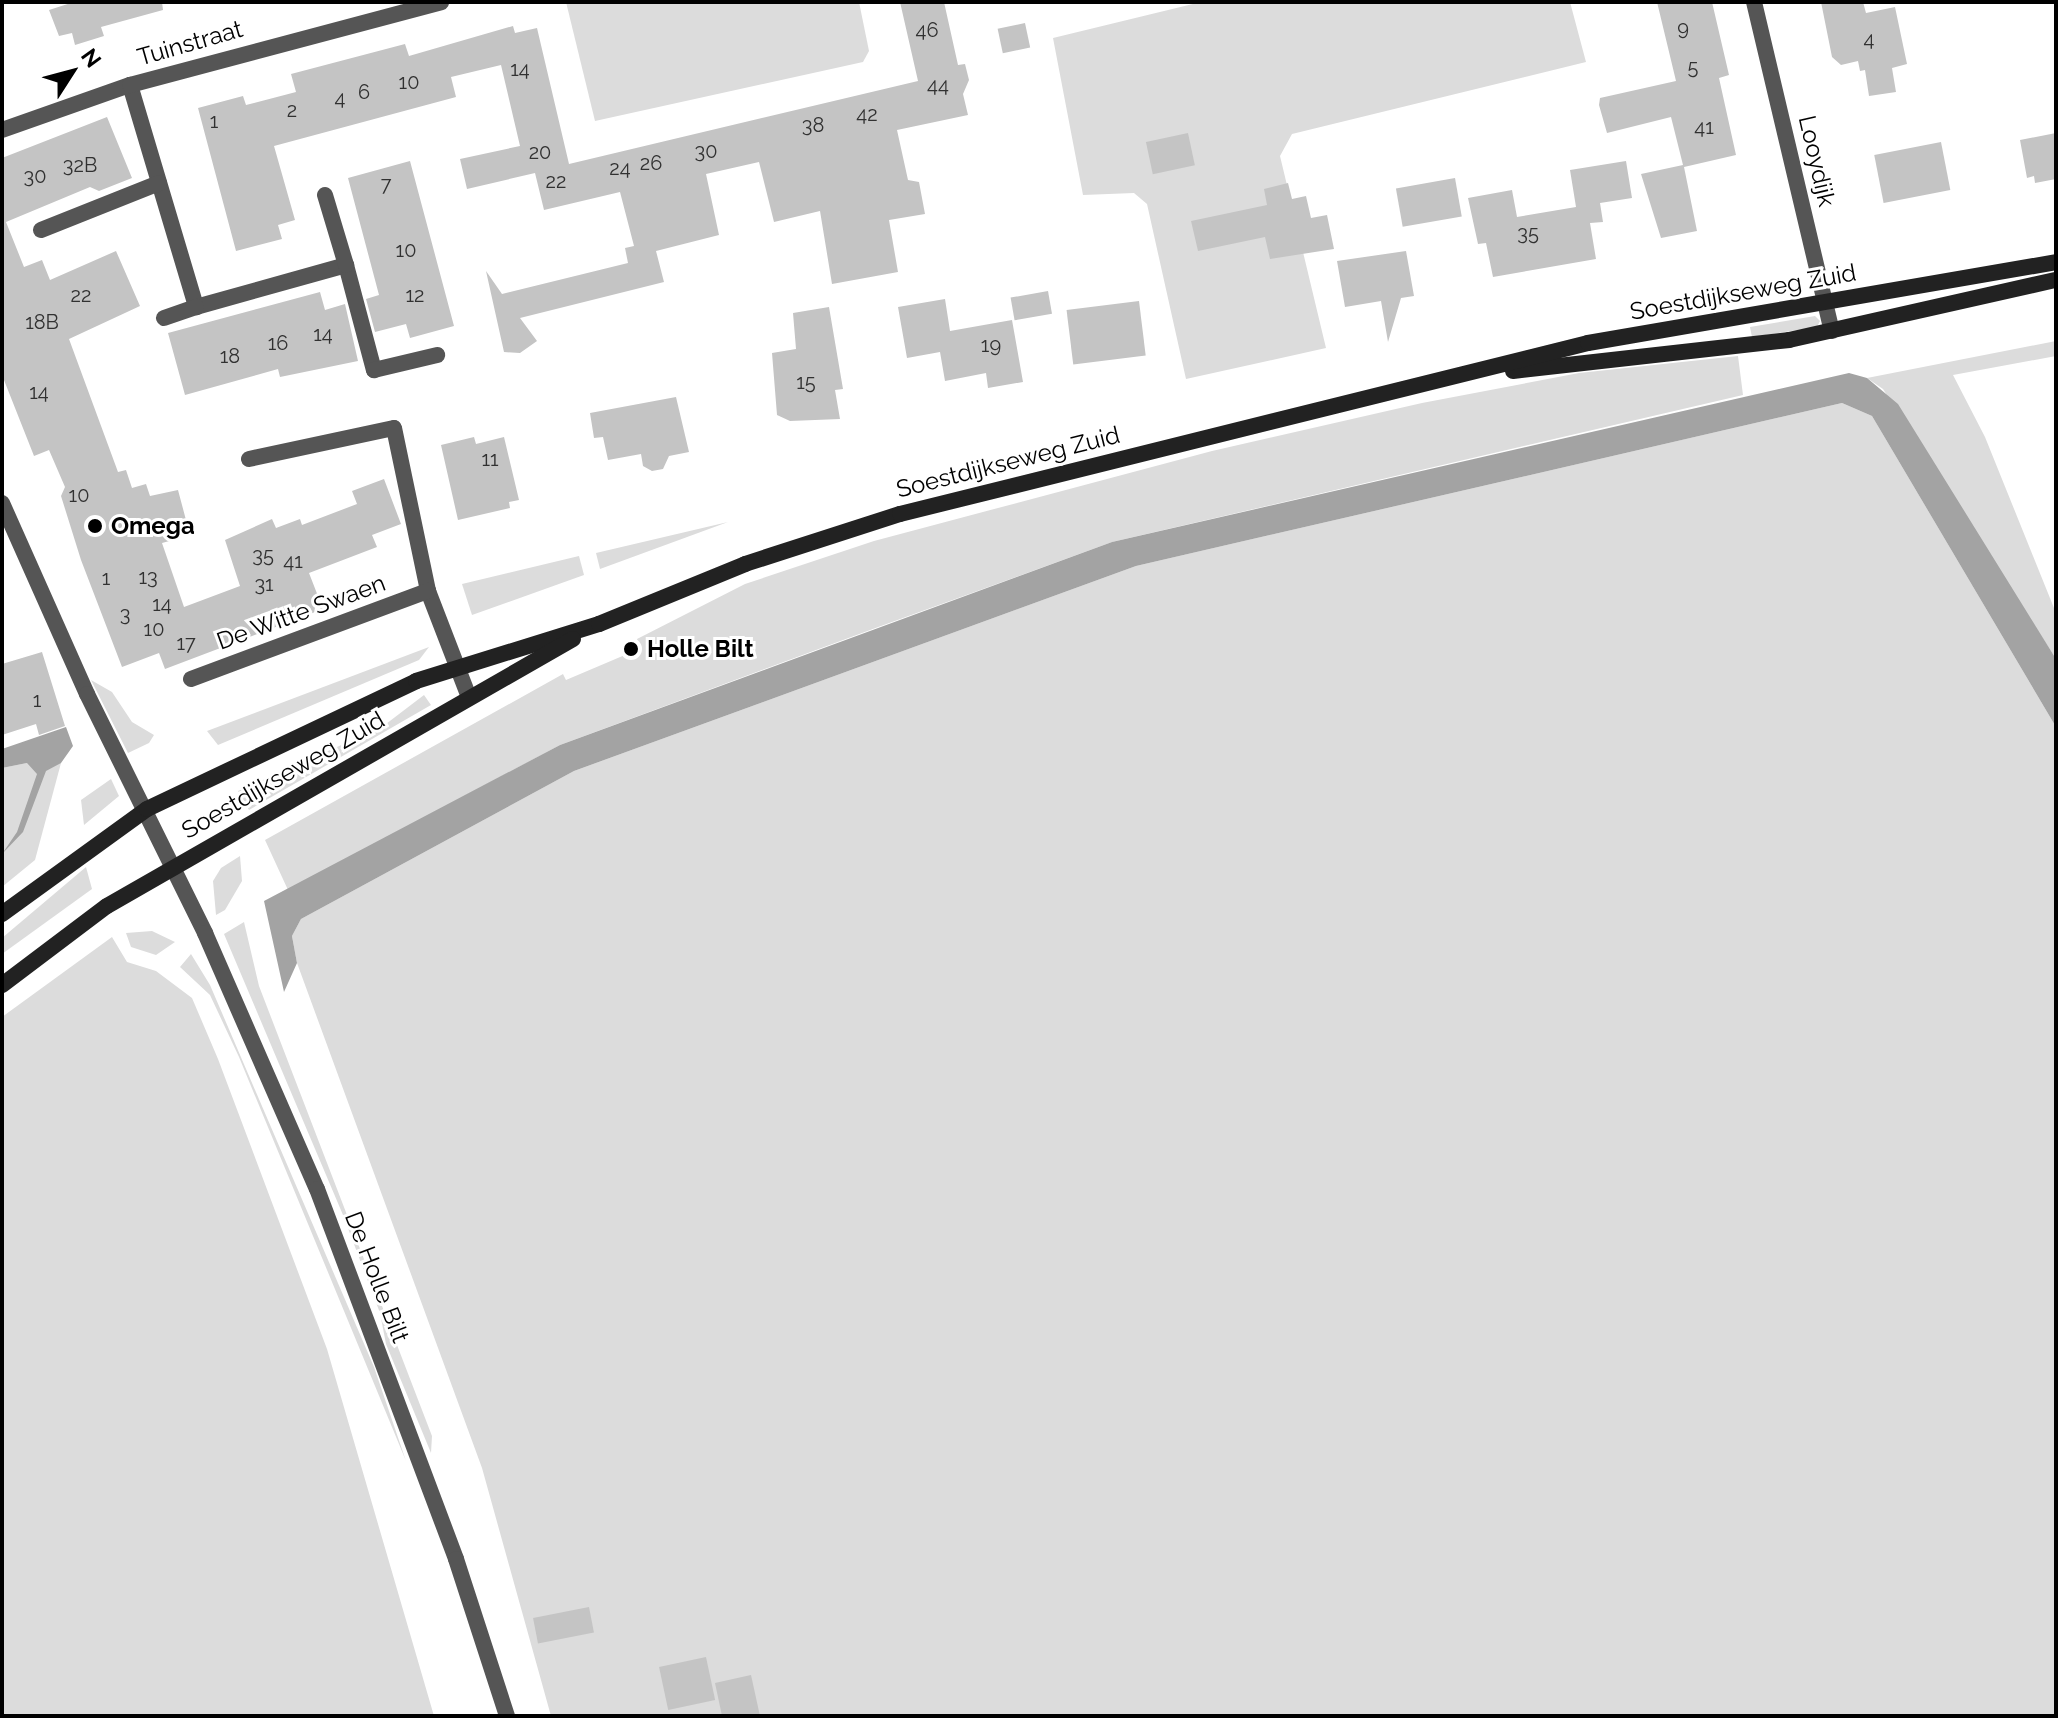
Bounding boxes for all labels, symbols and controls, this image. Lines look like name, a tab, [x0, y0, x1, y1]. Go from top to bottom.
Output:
street label: Tuinstraat	[134, 14, 246, 72]
house number: 9	[1677, 16, 1689, 40]
house number: 46	[916, 18, 938, 42]
house number: 4	[1864, 27, 1874, 51]
north arrow	[32, 32, 112, 112]
text: N	[76, 43, 107, 72]
house number: 5	[1688, 55, 1698, 79]
house number: 14	[510, 57, 530, 81]
house number: 10	[399, 70, 419, 94]
house number: 44	[927, 73, 949, 97]
house number: 6	[358, 80, 370, 104]
house number: 4	[335, 86, 345, 110]
house number: 2	[287, 98, 297, 122]
house number: 42	[856, 102, 878, 126]
house number: 1	[210, 109, 218, 133]
house number: 38	[802, 113, 824, 137]
street label: Looydijk	[1793, 113, 1841, 209]
house number: 41	[1694, 115, 1714, 139]
house number: 30	[695, 139, 717, 163]
house number: 20	[529, 140, 551, 164]
house number: 26	[640, 151, 662, 175]
house number: 32B	[63, 153, 97, 177]
house number: 24	[609, 156, 631, 180]
house number: 30	[24, 164, 46, 188]
house number: 22	[546, 169, 566, 193]
house number: 7	[381, 172, 391, 196]
house number: 35	[1517, 221, 1539, 245]
house number: 10	[396, 238, 416, 262]
street label: Soestdijkseweg Zuid	[1628, 258, 1858, 326]
house number: 22	[71, 283, 91, 307]
house number: 12	[406, 283, 424, 307]
house number: 18B	[25, 310, 59, 334]
house number: 14	[313, 322, 333, 346]
house number: 16	[268, 331, 288, 355]
house number: 19	[981, 333, 1001, 357]
house number: 18	[220, 344, 240, 368]
house number: 15	[796, 370, 816, 394]
house number: 14	[29, 380, 49, 404]
street label: Soestdijkseweg Zuid	[893, 420, 1123, 504]
house number: 11	[481, 447, 499, 471]
house number: 10	[69, 483, 89, 507]
place label: Omega	[111, 512, 195, 540]
marker: Omega	[86, 517, 104, 535]
house number: 35	[252, 543, 274, 567]
house number: 41	[283, 549, 303, 573]
house number: 13	[138, 565, 158, 589]
house number: 1	[102, 566, 110, 590]
street label: De Witte Swaen	[212, 568, 390, 656]
house number: 31	[254, 572, 274, 596]
house number: 14	[152, 592, 172, 616]
house number: 3	[120, 602, 130, 626]
house number: 10	[144, 617, 164, 641]
house number: 17	[176, 631, 196, 655]
place label: Holle Bilt	[647, 635, 754, 663]
marker: Holle Bilt	[622, 640, 640, 658]
house number: 1	[33, 688, 41, 712]
street label: Soestdijkseweg Zuid	[177, 705, 389, 845]
street label: De Holle Bilt	[339, 1207, 415, 1347]

